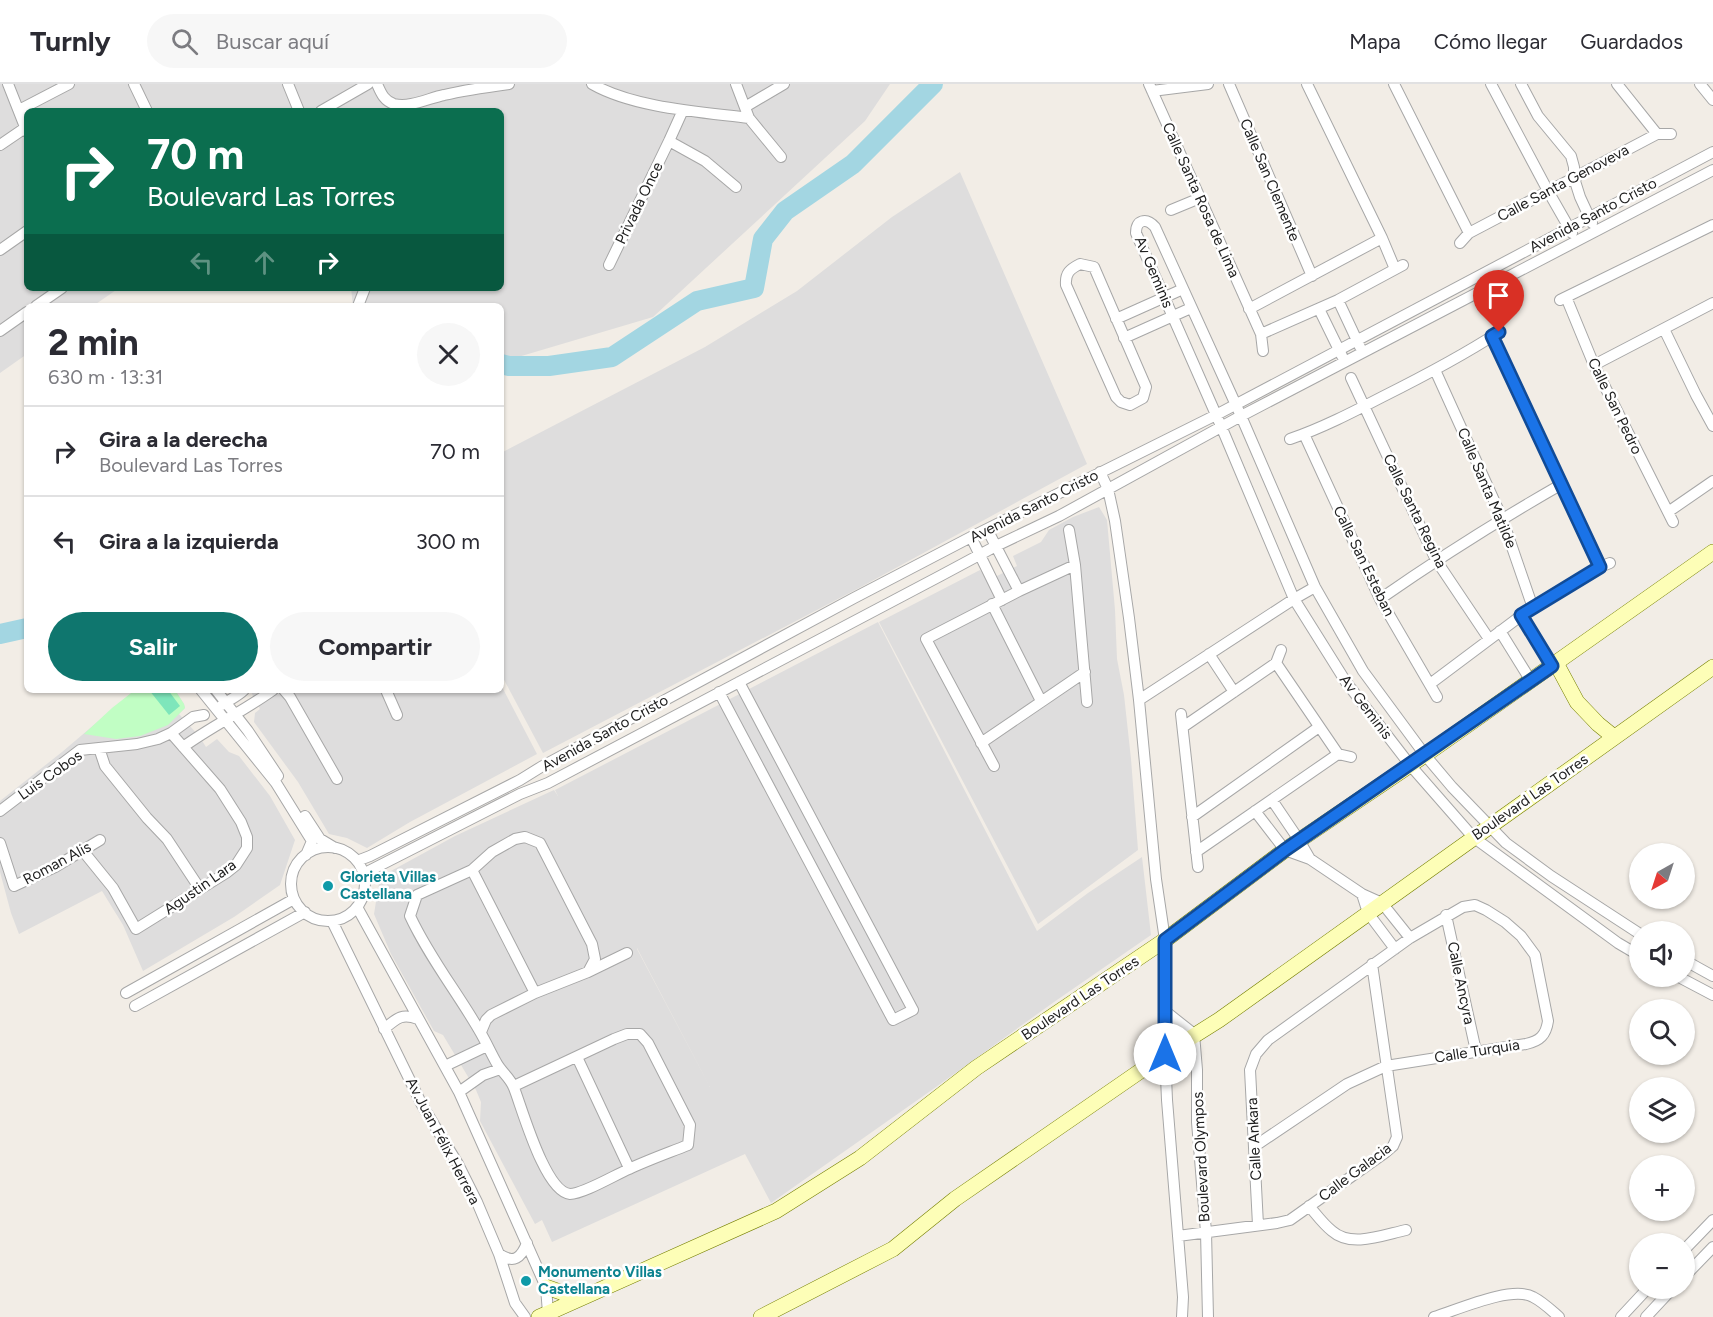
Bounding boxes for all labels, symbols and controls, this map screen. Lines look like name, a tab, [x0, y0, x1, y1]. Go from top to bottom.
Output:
search box	[147, 14, 567, 68]
text: Turnly	[30, 24, 111, 58]
icon: search	[168, 25, 201, 58]
text: Buscar aquí	[216, 28, 329, 55]
text: Mapa	[1349, 29, 1401, 54]
text: Cómo llegar	[1434, 29, 1547, 54]
text: Guardados	[1580, 29, 1683, 54]
street label: Calle San Clemente	[1236, 116, 1304, 244]
street label: Calle Santa Rosa de Lima	[1159, 120, 1243, 280]
text: 70 m	[147, 129, 244, 180]
icon: right	[48, 132, 126, 210]
street label: Calle Santa Genoveva	[1494, 141, 1632, 225]
street label: Privada Once	[611, 159, 667, 247]
street label: Avenida Santo Cristo	[1526, 174, 1660, 256]
text: Boulevard Las Torres	[147, 180, 395, 213]
street label: Av Geminis	[1131, 233, 1177, 311]
icon: left	[185, 246, 218, 279]
icon: ahead	[248, 246, 281, 279]
icon: right	[311, 246, 344, 279]
pin	[1473, 270, 1524, 332]
icon: arrive	[1482, 279, 1515, 312]
text: 2 min	[48, 321, 139, 364]
button: close	[417, 323, 480, 386]
street label: Calle San Pedro	[1584, 355, 1646, 457]
text: 630 m · 13:31	[48, 365, 163, 389]
street label: Calle Santa Matilde	[1454, 425, 1520, 551]
text: Gira a la derecha	[99, 426, 268, 453]
icon: right	[48, 435, 81, 468]
text: 70 m	[430, 438, 480, 465]
street label: Calle Santa Regina	[1379, 451, 1451, 571]
text: Boulevard Las Torres	[99, 453, 283, 477]
street label: Avenida Santo Cristo	[967, 466, 1101, 546]
street label: Calle San Esteban	[1330, 503, 1398, 619]
icon: left	[48, 525, 81, 558]
text: Gira a la izquierda	[99, 528, 279, 555]
text: 300 m	[416, 528, 480, 555]
button: Salir	[48, 612, 258, 681]
button: Compartir	[270, 612, 480, 681]
street label: Av Geminis	[1336, 671, 1396, 743]
street label: Avenida Santo Cristo	[539, 691, 672, 775]
street label: Luis Cobos	[14, 746, 86, 804]
street label: Boulevard Las Torres	[1468, 750, 1592, 844]
street label: Roman Alis	[20, 838, 94, 888]
north arrow	[1629, 843, 1695, 909]
map controls	[1629, 843, 1695, 1299]
street label: Agustin Lara	[161, 856, 239, 918]
place label: Glorieta Villas Castellana	[340, 868, 436, 903]
marker: Glorieta Villas Castellana	[321, 879, 335, 893]
button: sound	[1629, 921, 1695, 987]
street label: Calle Ancyra	[1443, 940, 1479, 1026]
street label: Boulevard Las Torres	[1018, 952, 1142, 1044]
button: search	[1629, 999, 1695, 1065]
position arrow	[1133, 1022, 1197, 1086]
street label: Calle Turquia	[1433, 1035, 1521, 1067]
street label: Av.Juan Félix Herrera	[402, 1074, 484, 1208]
button: layers	[1629, 1077, 1695, 1143]
street label: Boulevard Olympos	[1189, 1091, 1213, 1223]
street label: Calle Ankara	[1243, 1097, 1265, 1181]
street label: Calle Galacia	[1315, 1139, 1395, 1205]
button: +	[1629, 1155, 1695, 1221]
button: −	[1629, 1233, 1695, 1299]
place label: Monumento Villas Castellana	[538, 1263, 662, 1298]
marker: Monumento Villas Castellana	[519, 1274, 533, 1288]

